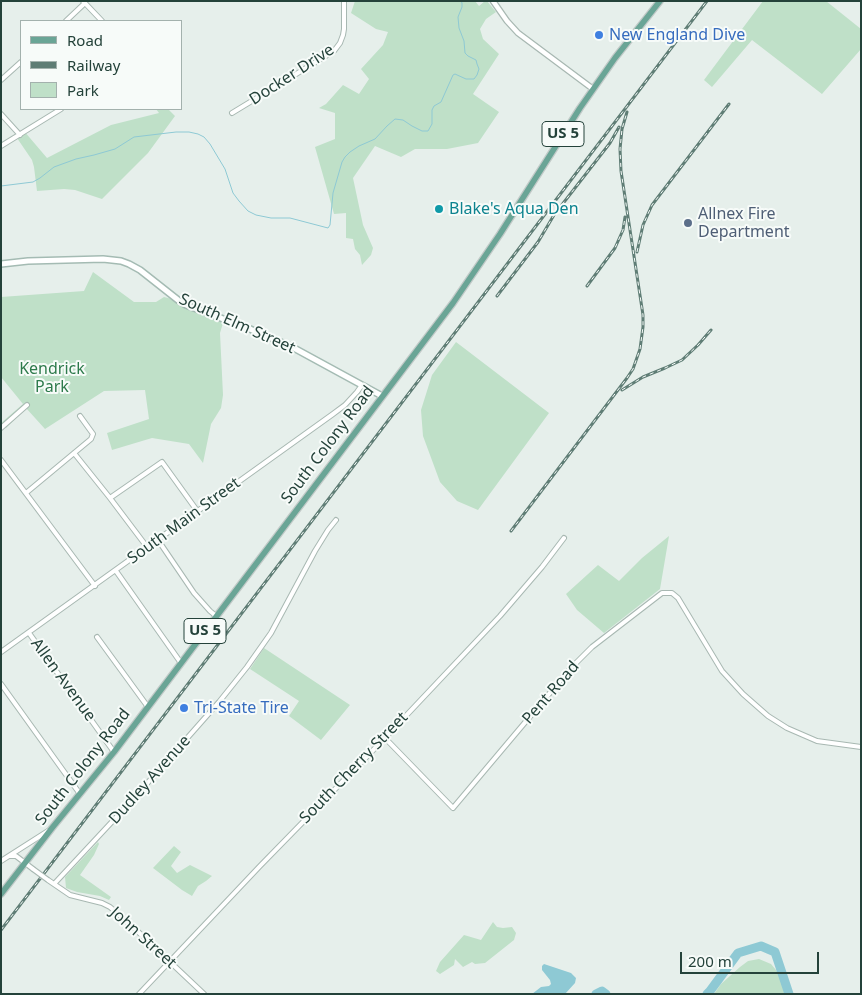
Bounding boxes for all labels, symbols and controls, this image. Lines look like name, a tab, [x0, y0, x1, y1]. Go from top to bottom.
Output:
legend	[20, 20, 182, 110]
place label: New England Dive	[609, 25, 745, 45]
marker: New England Dive	[593, 29, 605, 41]
text: Road	[67, 30, 103, 50]
street label: Docker Drive	[246, 41, 338, 109]
text: Railway	[67, 55, 120, 75]
text: Park	[67, 80, 99, 100]
road number: US 5	[542, 122, 584, 146]
place label: Blake's Aqua Den	[449, 199, 579, 219]
marker: Blake's Aqua Den	[433, 203, 445, 215]
place label: Allnex Fire Department	[698, 204, 790, 242]
marker: Allnex Fire Department	[682, 217, 694, 229]
street label: South Elm Street	[176, 290, 298, 358]
park label: Kendrick Park	[19, 359, 85, 397]
street label: South Colony Road	[277, 382, 379, 508]
street label: South Main Street	[124, 474, 244, 568]
road number: US 5	[184, 618, 226, 644]
street label: Allen Avenue	[27, 635, 99, 725]
street label: Pent Road	[519, 658, 583, 728]
place label: Tri-State Tire	[194, 698, 289, 718]
marker: Tri-State Tire	[178, 702, 190, 714]
street label: South Colony Road	[32, 705, 134, 829]
street label: South Cherry Street	[296, 708, 412, 828]
street label: Dudley Avenue	[105, 732, 195, 828]
street label: John Street	[106, 903, 180, 973]
scale bar	[682, 942, 821, 974]
text: 200 m	[688, 951, 732, 971]

